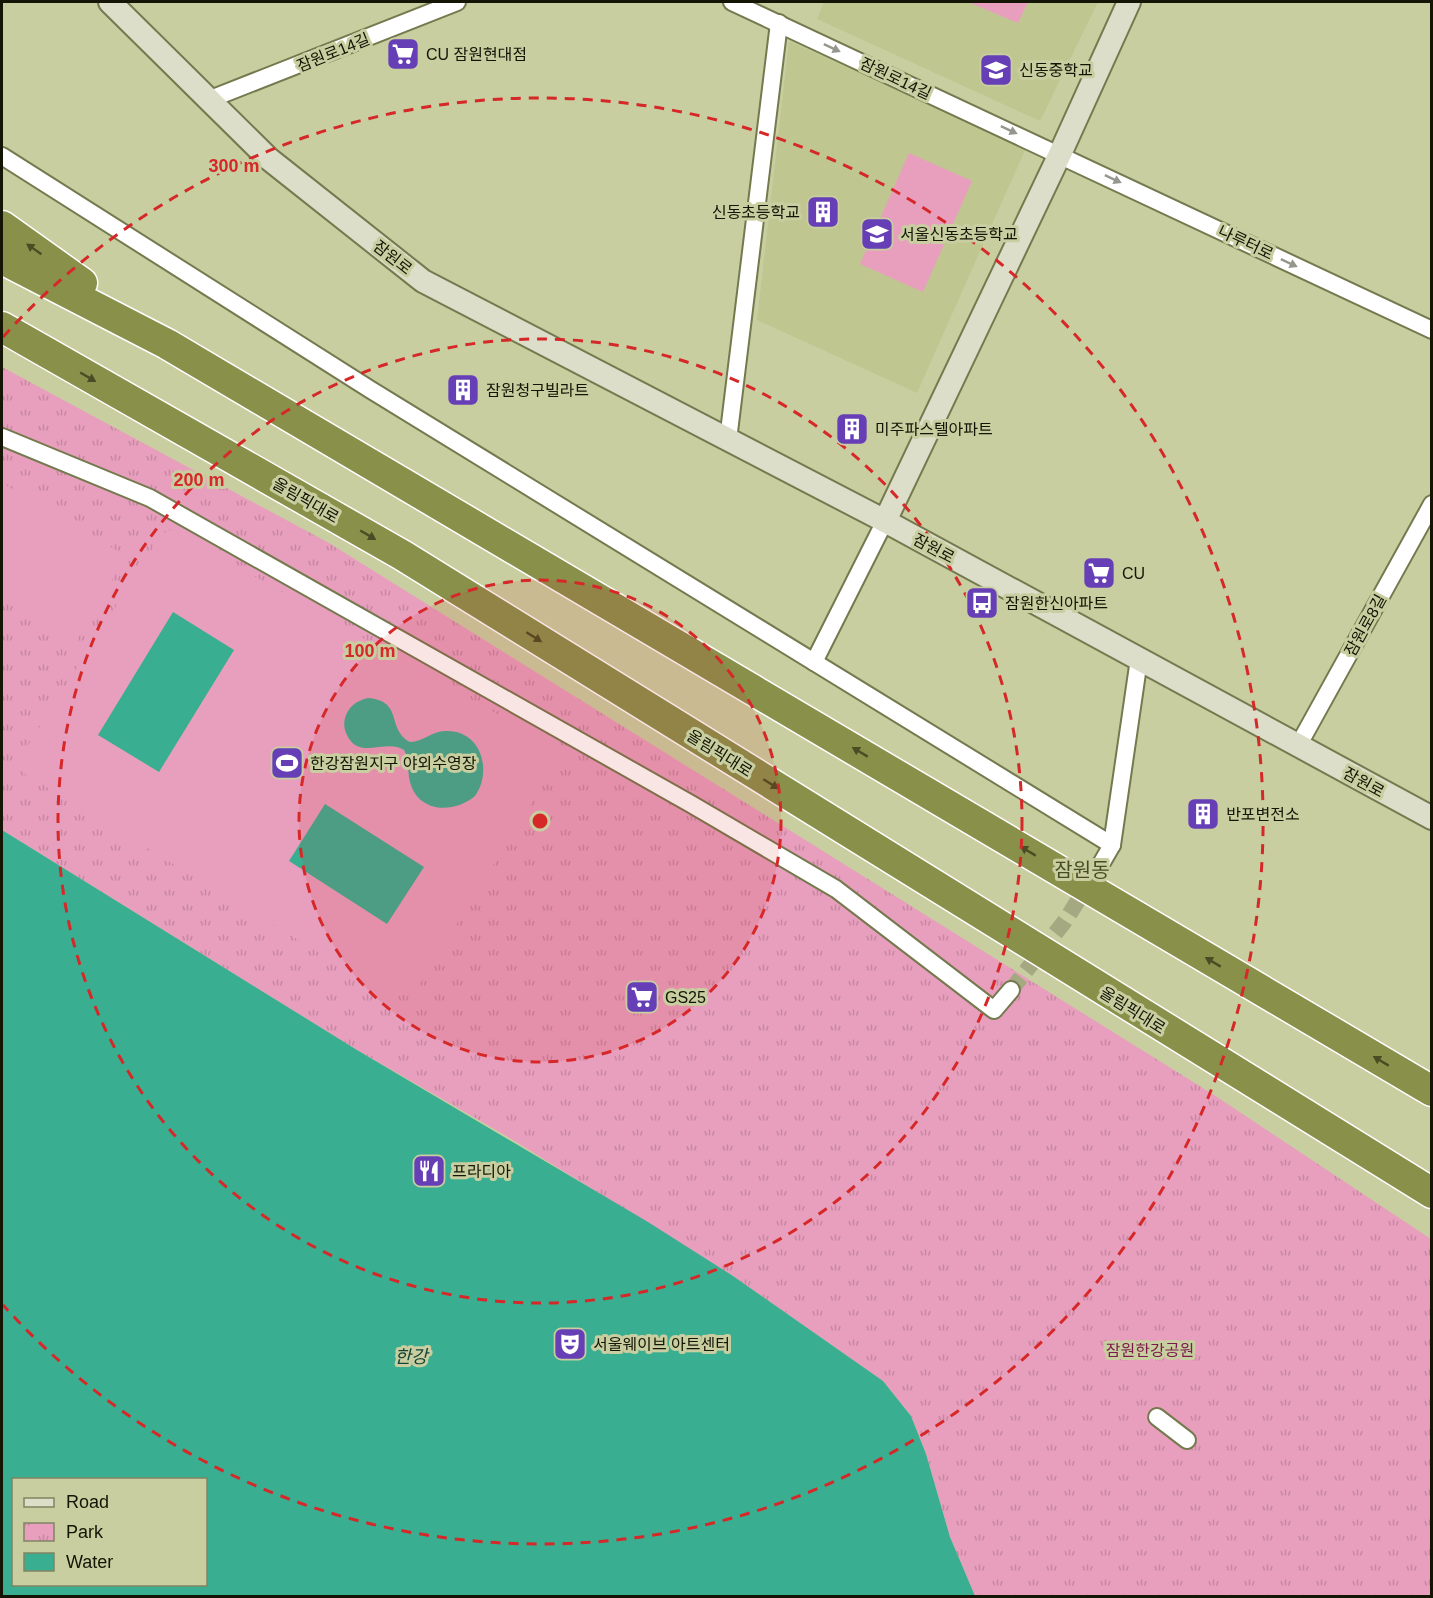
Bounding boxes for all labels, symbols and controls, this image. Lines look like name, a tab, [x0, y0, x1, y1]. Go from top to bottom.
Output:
street label: 잠원로14길	[294, 30, 372, 75]
supermarket icon: CU 잠원현대점	[385, 36, 421, 72]
one-way arrow	[824, 43, 842, 53]
place label: CU 잠원현대점	[426, 46, 527, 63]
school or university icon: 신동중학교	[978, 52, 1014, 88]
street label: 잠원로14길	[857, 55, 934, 102]
place label: 신동중학교	[1019, 62, 1093, 79]
one-way arrow	[1001, 125, 1019, 135]
text: 300 m	[208, 156, 260, 176]
one-way arrow	[1105, 175, 1122, 184]
building icon: 신동초등학교	[805, 194, 841, 230]
place label: 신동초등학교	[712, 204, 800, 221]
school or university icon: 서울신동초등학교	[859, 216, 895, 252]
street label: 나루터로	[1216, 222, 1276, 263]
place label: 서울신동초등학교	[900, 226, 1018, 243]
street label: 잠원로	[370, 237, 416, 278]
one-way arrow	[26, 243, 42, 255]
one-way arrow	[1281, 258, 1298, 267]
one-way arrow	[80, 372, 97, 382]
building icon: 잠원청구빌라트	[445, 372, 481, 408]
place label: 잠원청구빌라트	[486, 382, 589, 399]
building icon: 미주파스텔아파트	[834, 411, 870, 447]
place label: 미주파스텔아파트	[875, 421, 993, 438]
text: 200 m	[173, 470, 225, 490]
street label: 올림픽대로	[270, 475, 342, 526]
one-way arrow	[360, 530, 377, 540]
street label: 잠원로	[910, 531, 957, 566]
supermarket icon: CU	[1081, 555, 1117, 591]
place label: CU	[1122, 565, 1145, 582]
bus stop icon: 잠원한신아파트	[964, 585, 1000, 621]
street label: 잠원로8길	[1342, 591, 1389, 659]
place label: 잠원한신아파트	[1005, 595, 1108, 612]
one-way arrow	[526, 631, 542, 642]
text: 100 m	[344, 641, 396, 661]
street label: 올림픽대로	[684, 727, 756, 780]
sports icon: 한강잠원지구 야외수영장	[269, 745, 305, 781]
one-way arrow	[851, 747, 868, 757]
place label: 한강잠원지구 야외수영장	[310, 755, 477, 772]
street label: 잠원로	[1340, 764, 1387, 801]
one-way arrow	[763, 779, 779, 790]
building icon: 반포변전소	[1185, 796, 1221, 832]
place label: 반포변전소	[1226, 806, 1300, 823]
centre of rings	[530, 811, 550, 831]
one-way arrow	[1020, 846, 1036, 857]
district label: 잠원동	[1054, 859, 1110, 881]
one-way arrow	[1205, 956, 1221, 967]
supermarket icon: GS25	[624, 979, 660, 1015]
street label: 올림픽대로	[1097, 984, 1169, 1037]
place label: GS25	[665, 989, 706, 1006]
one-way arrow	[1372, 1056, 1389, 1066]
restaurant icon: 프라디아	[411, 1153, 447, 1189]
place label: 프라디아	[452, 1163, 511, 1180]
theatre icon: 서울웨이브 아트센터	[552, 1326, 588, 1362]
place label: 서울웨이브 아트센터	[593, 1336, 730, 1353]
park label: 잠원한강공원	[1106, 1342, 1194, 1359]
water label: 한강	[394, 1347, 430, 1367]
legend	[12, 1478, 207, 1586]
text: Road	[66, 1492, 109, 1512]
text: Park	[66, 1522, 104, 1542]
text: Water	[66, 1552, 113, 1572]

